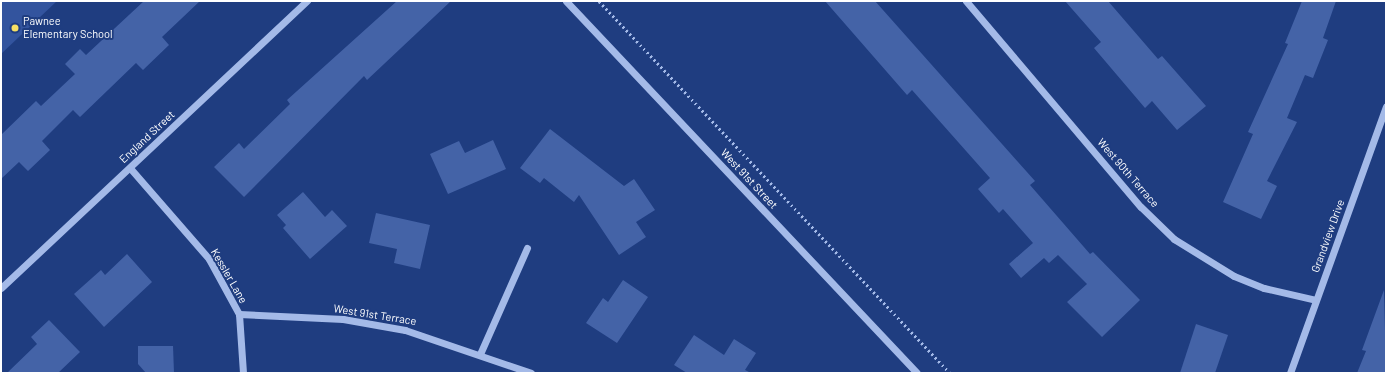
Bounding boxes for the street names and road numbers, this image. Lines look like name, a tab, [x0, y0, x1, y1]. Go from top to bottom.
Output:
street label: England Street	[117, 108, 177, 166]
street label: West 90th Terrace	[1094, 136, 1162, 210]
street label: West 91st Street	[718, 146, 780, 212]
street label: Grandview Drive	[1309, 198, 1347, 274]
street label: Kessler Lane	[208, 246, 250, 306]
street label: West 91st Terrace	[333, 302, 417, 328]

